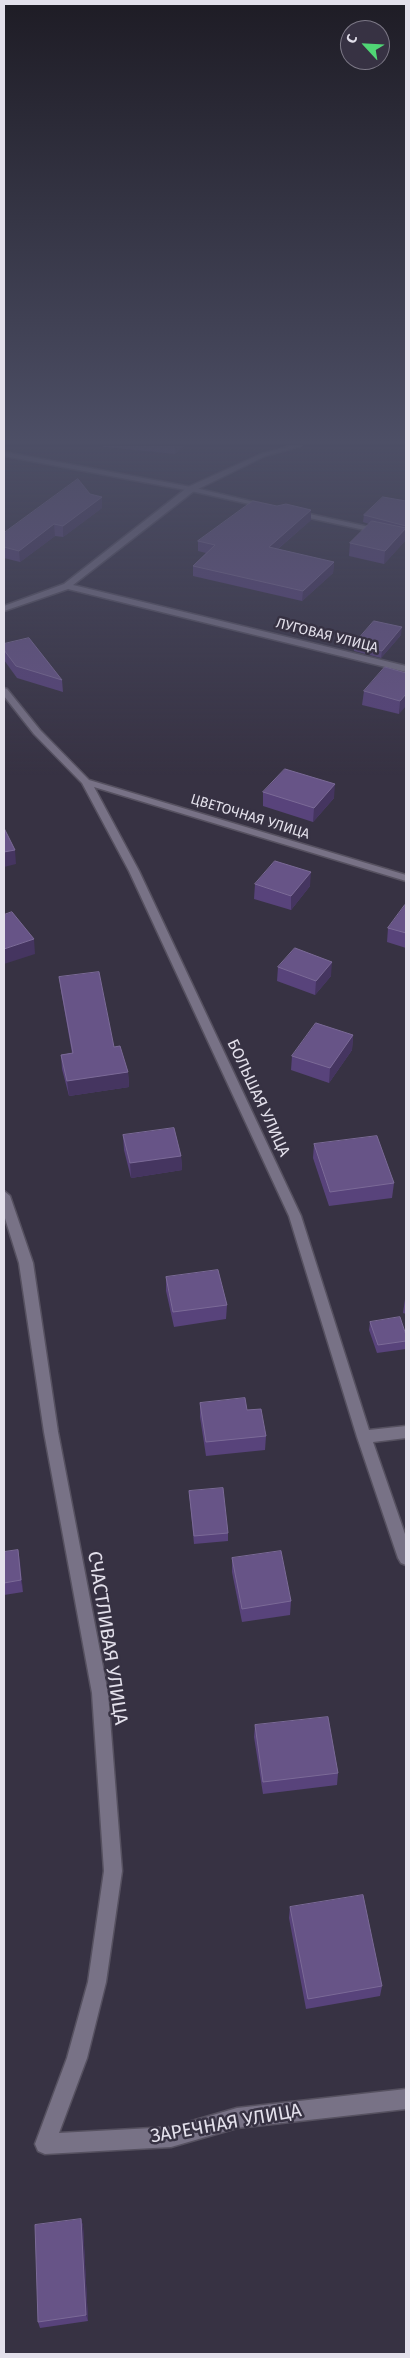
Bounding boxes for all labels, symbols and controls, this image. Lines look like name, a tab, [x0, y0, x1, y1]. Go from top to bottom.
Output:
north arrow	[340, 20, 390, 70]
text: С	[342, 32, 361, 46]
street label: ЛУГОВАЯ УЛИЦА	[274, 615, 380, 657]
street label: ЦВЕТОЧНАЯ УЛИЦА	[189, 791, 311, 843]
street label: БОЛЬШАЯ УЛИЦА	[222, 1036, 294, 1160]
street label: СЧАСТЛИВАЯ УЛИЦА	[82, 1550, 132, 1726]
street label: ЗАРЕЧНАЯ УЛИЦА	[149, 2100, 303, 2148]

